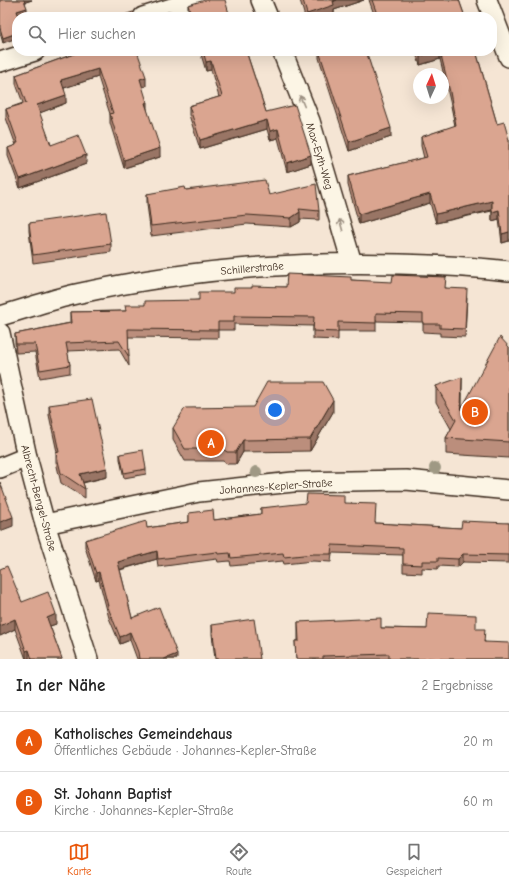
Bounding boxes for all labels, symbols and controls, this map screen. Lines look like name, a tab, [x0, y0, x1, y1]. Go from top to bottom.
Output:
search box	[12, 12, 497, 56]
icon: search	[26, 23, 48, 45]
text: Hier suchen	[58, 25, 136, 43]
north arrow	[413, 68, 449, 104]
one-way arrow	[298, 96, 306, 108]
street label: Max-Eyth-Weg	[303, 121, 336, 191]
one-way arrow	[337, 219, 344, 232]
street label: Schillerstraße	[220, 259, 285, 278]
pin: B	[462, 397, 488, 427]
your location	[265, 400, 285, 420]
pin: A	[198, 428, 224, 458]
street label: Albrecht-Bengel-Straße	[18, 443, 59, 553]
street label: Johannes-Kepler-Straße	[219, 476, 333, 497]
text: In der Nähe	[16, 676, 105, 695]
text: 2 Ergebnisse	[421, 678, 493, 693]
text: Katholisches Gemeindehaus	[54, 725, 232, 743]
text: A	[25, 734, 33, 749]
text: 20 m	[463, 734, 493, 749]
text: Öffentliches Gebäude · Johannes-Kepler-Straße	[54, 743, 316, 758]
text: St. Johann Baptist	[54, 785, 172, 803]
text: B	[25, 794, 33, 809]
text: 60 m	[463, 794, 493, 809]
text: Kirche · Johannes-Kepler-Straße	[54, 803, 234, 818]
tab: Karte	[67, 841, 92, 878]
tab: Route	[226, 841, 252, 878]
tab: Gespeichert	[386, 841, 442, 878]

